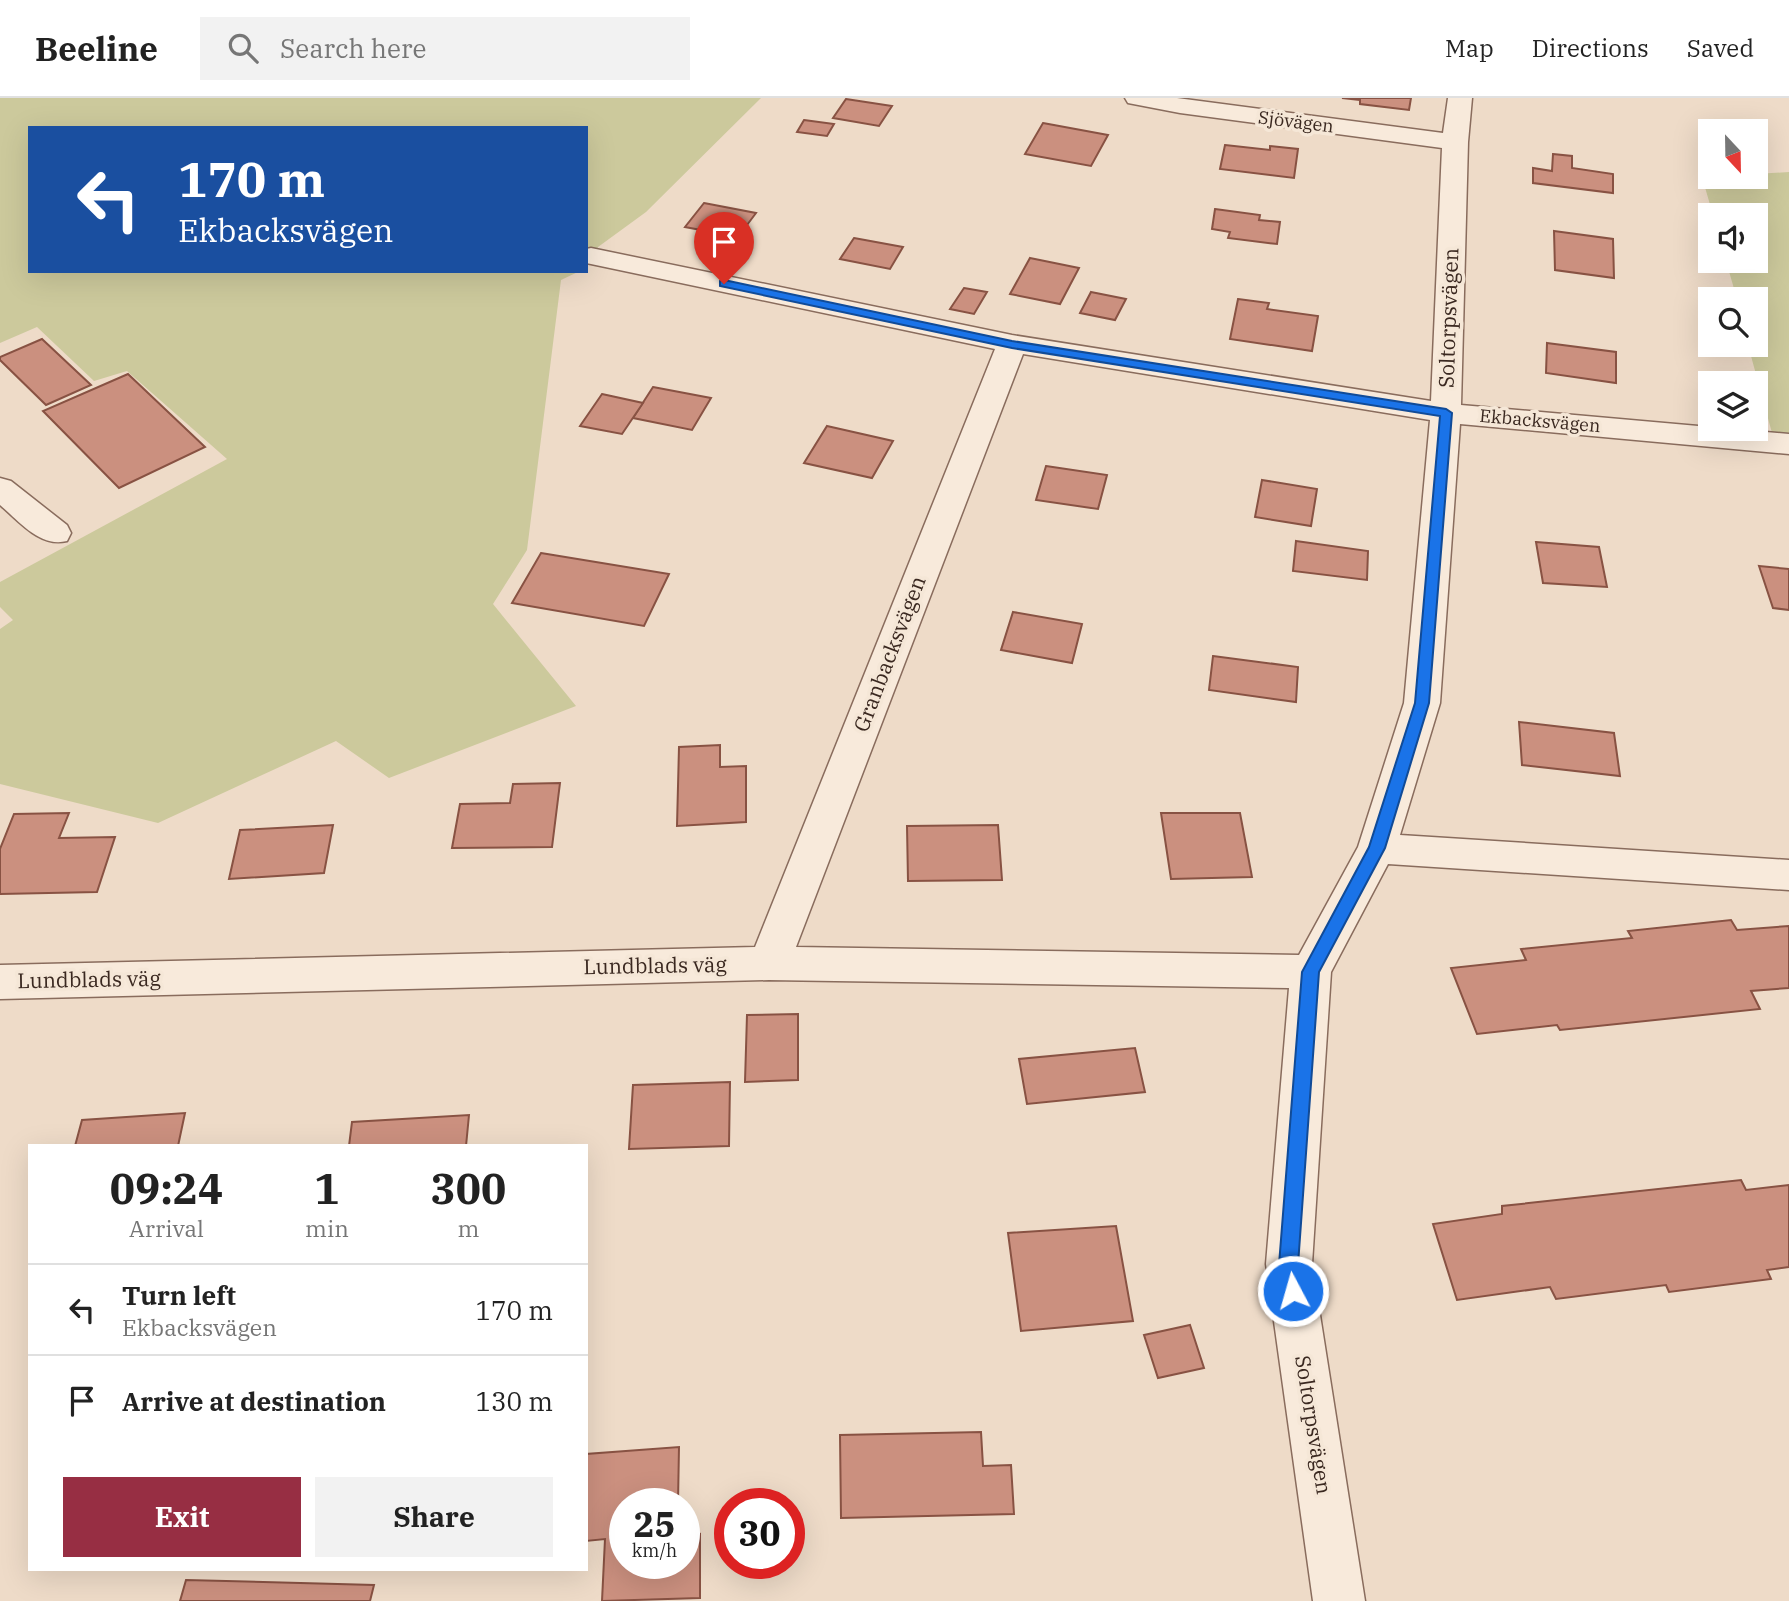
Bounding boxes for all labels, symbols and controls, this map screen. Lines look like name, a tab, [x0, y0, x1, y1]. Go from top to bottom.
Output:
search box	[200, 17, 690, 80]
text: Beeline	[35, 27, 158, 70]
icon: search	[224, 29, 262, 67]
text: Search here	[280, 31, 426, 65]
text: Map	[1445, 32, 1494, 64]
text: Directions	[1532, 32, 1649, 64]
text: Saved	[1687, 32, 1754, 64]
street label: Sjövägen	[1257, 105, 1335, 138]
north arrow	[1698, 119, 1768, 189]
map controls	[1698, 119, 1768, 441]
text: 170 m	[178, 147, 325, 210]
icon: left	[63, 154, 154, 245]
button: sound	[1698, 203, 1768, 273]
text: Ekbacksvägen	[178, 209, 394, 251]
pin	[694, 212, 754, 284]
icon: arrive	[705, 223, 743, 261]
street label: Soltorpsvägen	[1432, 247, 1464, 389]
button: search	[1698, 287, 1768, 357]
button: layers	[1698, 371, 1768, 441]
street label: Ekbacksvägen	[1479, 404, 1601, 437]
street label: Granbacksvägen	[846, 572, 932, 736]
street label: Lundblads väg	[583, 950, 727, 980]
street label: Lundblads väg	[17, 964, 161, 994]
text: 09:24	[110, 1161, 223, 1216]
text: 1	[314, 1161, 340, 1216]
text: 300	[431, 1161, 506, 1216]
text: Arrival	[129, 1213, 204, 1243]
text: min	[305, 1213, 349, 1243]
text: m	[457, 1213, 479, 1243]
position arrow	[1256, 1254, 1330, 1328]
text: Turn left	[122, 1278, 236, 1312]
icon: left	[63, 1291, 101, 1329]
text: 170 m	[475, 1293, 553, 1327]
text: Ekbacksvägen	[122, 1312, 277, 1342]
street label: Soltorpsvägen	[1289, 1353, 1339, 1496]
icon: arrive	[63, 1382, 101, 1420]
text: Arrive at destination	[122, 1384, 386, 1418]
text: 130 m	[475, 1384, 553, 1418]
button: Exit	[63, 1477, 301, 1557]
button: Share	[315, 1477, 553, 1557]
speed limit sign: 30	[714, 1488, 805, 1579]
text: 25	[633, 1501, 676, 1547]
text: km/h	[632, 1539, 677, 1562]

